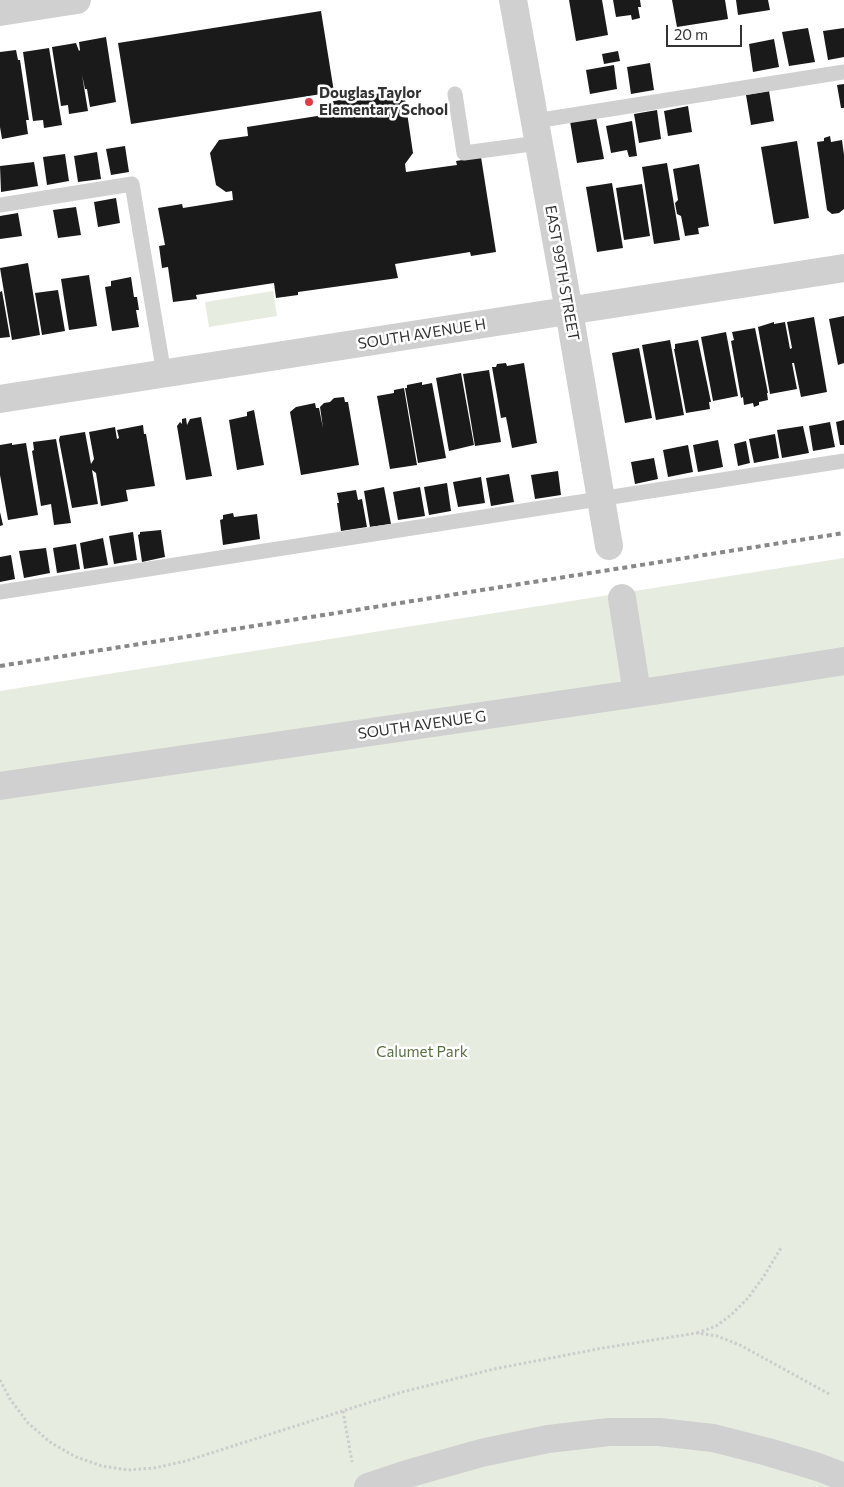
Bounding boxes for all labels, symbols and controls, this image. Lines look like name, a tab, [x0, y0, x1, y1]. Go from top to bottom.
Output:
scale bar	[669, 15, 745, 47]
text: 20 m	[674, 25, 708, 43]
place label: Douglas Taylor Elementary School	[319, 84, 448, 119]
marker: Douglas Taylor Elementary School	[303, 96, 315, 108]
street label: EAST 99TH STREET	[541, 204, 583, 342]
street label: SOUTH AVENUE H	[357, 315, 487, 353]
street label: SOUTH AVENUE G	[357, 707, 487, 743]
park label: Calumet Park	[376, 1043, 468, 1061]

